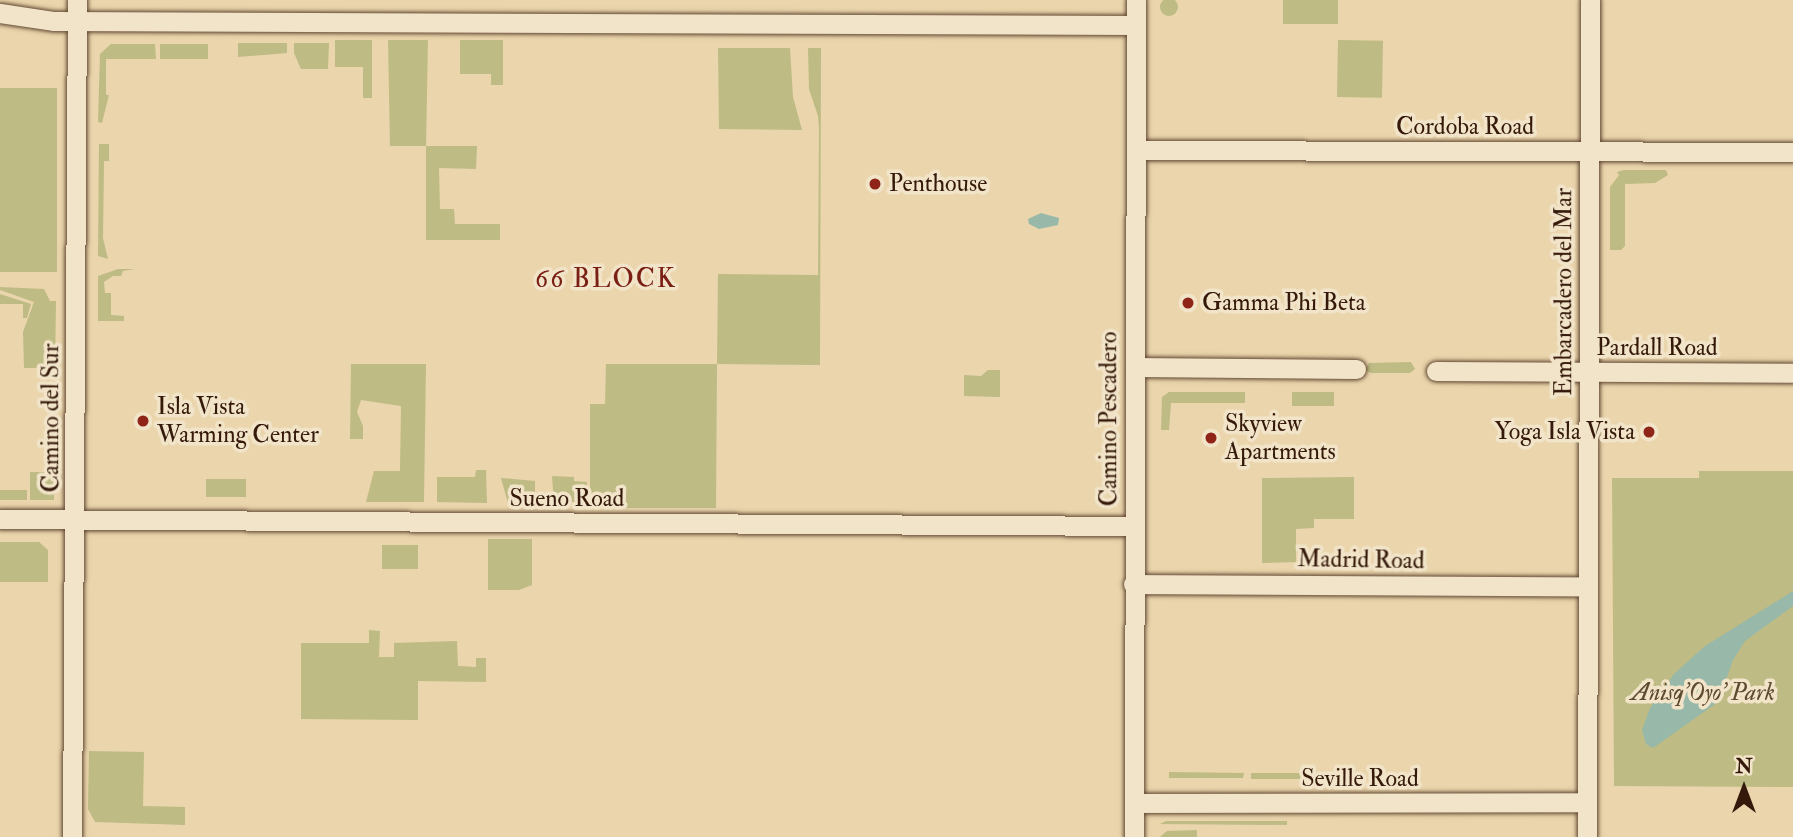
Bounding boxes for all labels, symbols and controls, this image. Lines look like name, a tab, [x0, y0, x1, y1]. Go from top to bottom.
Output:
street label: Cordoba Road	[1396, 113, 1534, 141]
place label: Penthouse	[889, 170, 987, 198]
marker: Penthouse	[867, 176, 883, 192]
street label: Embarcadero del Mar	[1550, 188, 1578, 396]
district label: 66 BLOCK	[536, 264, 676, 296]
place label: Gamma Phi Beta	[1202, 289, 1366, 317]
marker: Gamma Phi Beta	[1180, 295, 1196, 311]
street label: Camino Pescadero	[1095, 332, 1123, 506]
street label: Pardall Road	[1596, 334, 1718, 362]
street label: Camino del Sur	[37, 344, 65, 492]
place label: Isla Vista Warming Center	[157, 393, 319, 449]
place label: Skyview Apartments	[1225, 410, 1336, 466]
marker: Isla Vista Warming Center	[135, 413, 151, 429]
place label: Yoga Isla Vista	[1494, 418, 1635, 446]
marker: Yoga Isla Vista	[1641, 424, 1657, 440]
marker: Skyview Apartments	[1203, 430, 1219, 446]
street label: Sueno Road	[510, 485, 624, 513]
street label: Madrid Road	[1297, 544, 1425, 576]
park label: Anisq'Oyo' Park	[1631, 679, 1775, 707]
north arrow	[1709, 753, 1779, 823]
text: N	[1735, 755, 1753, 779]
street label: Seville Road	[1301, 765, 1419, 793]

